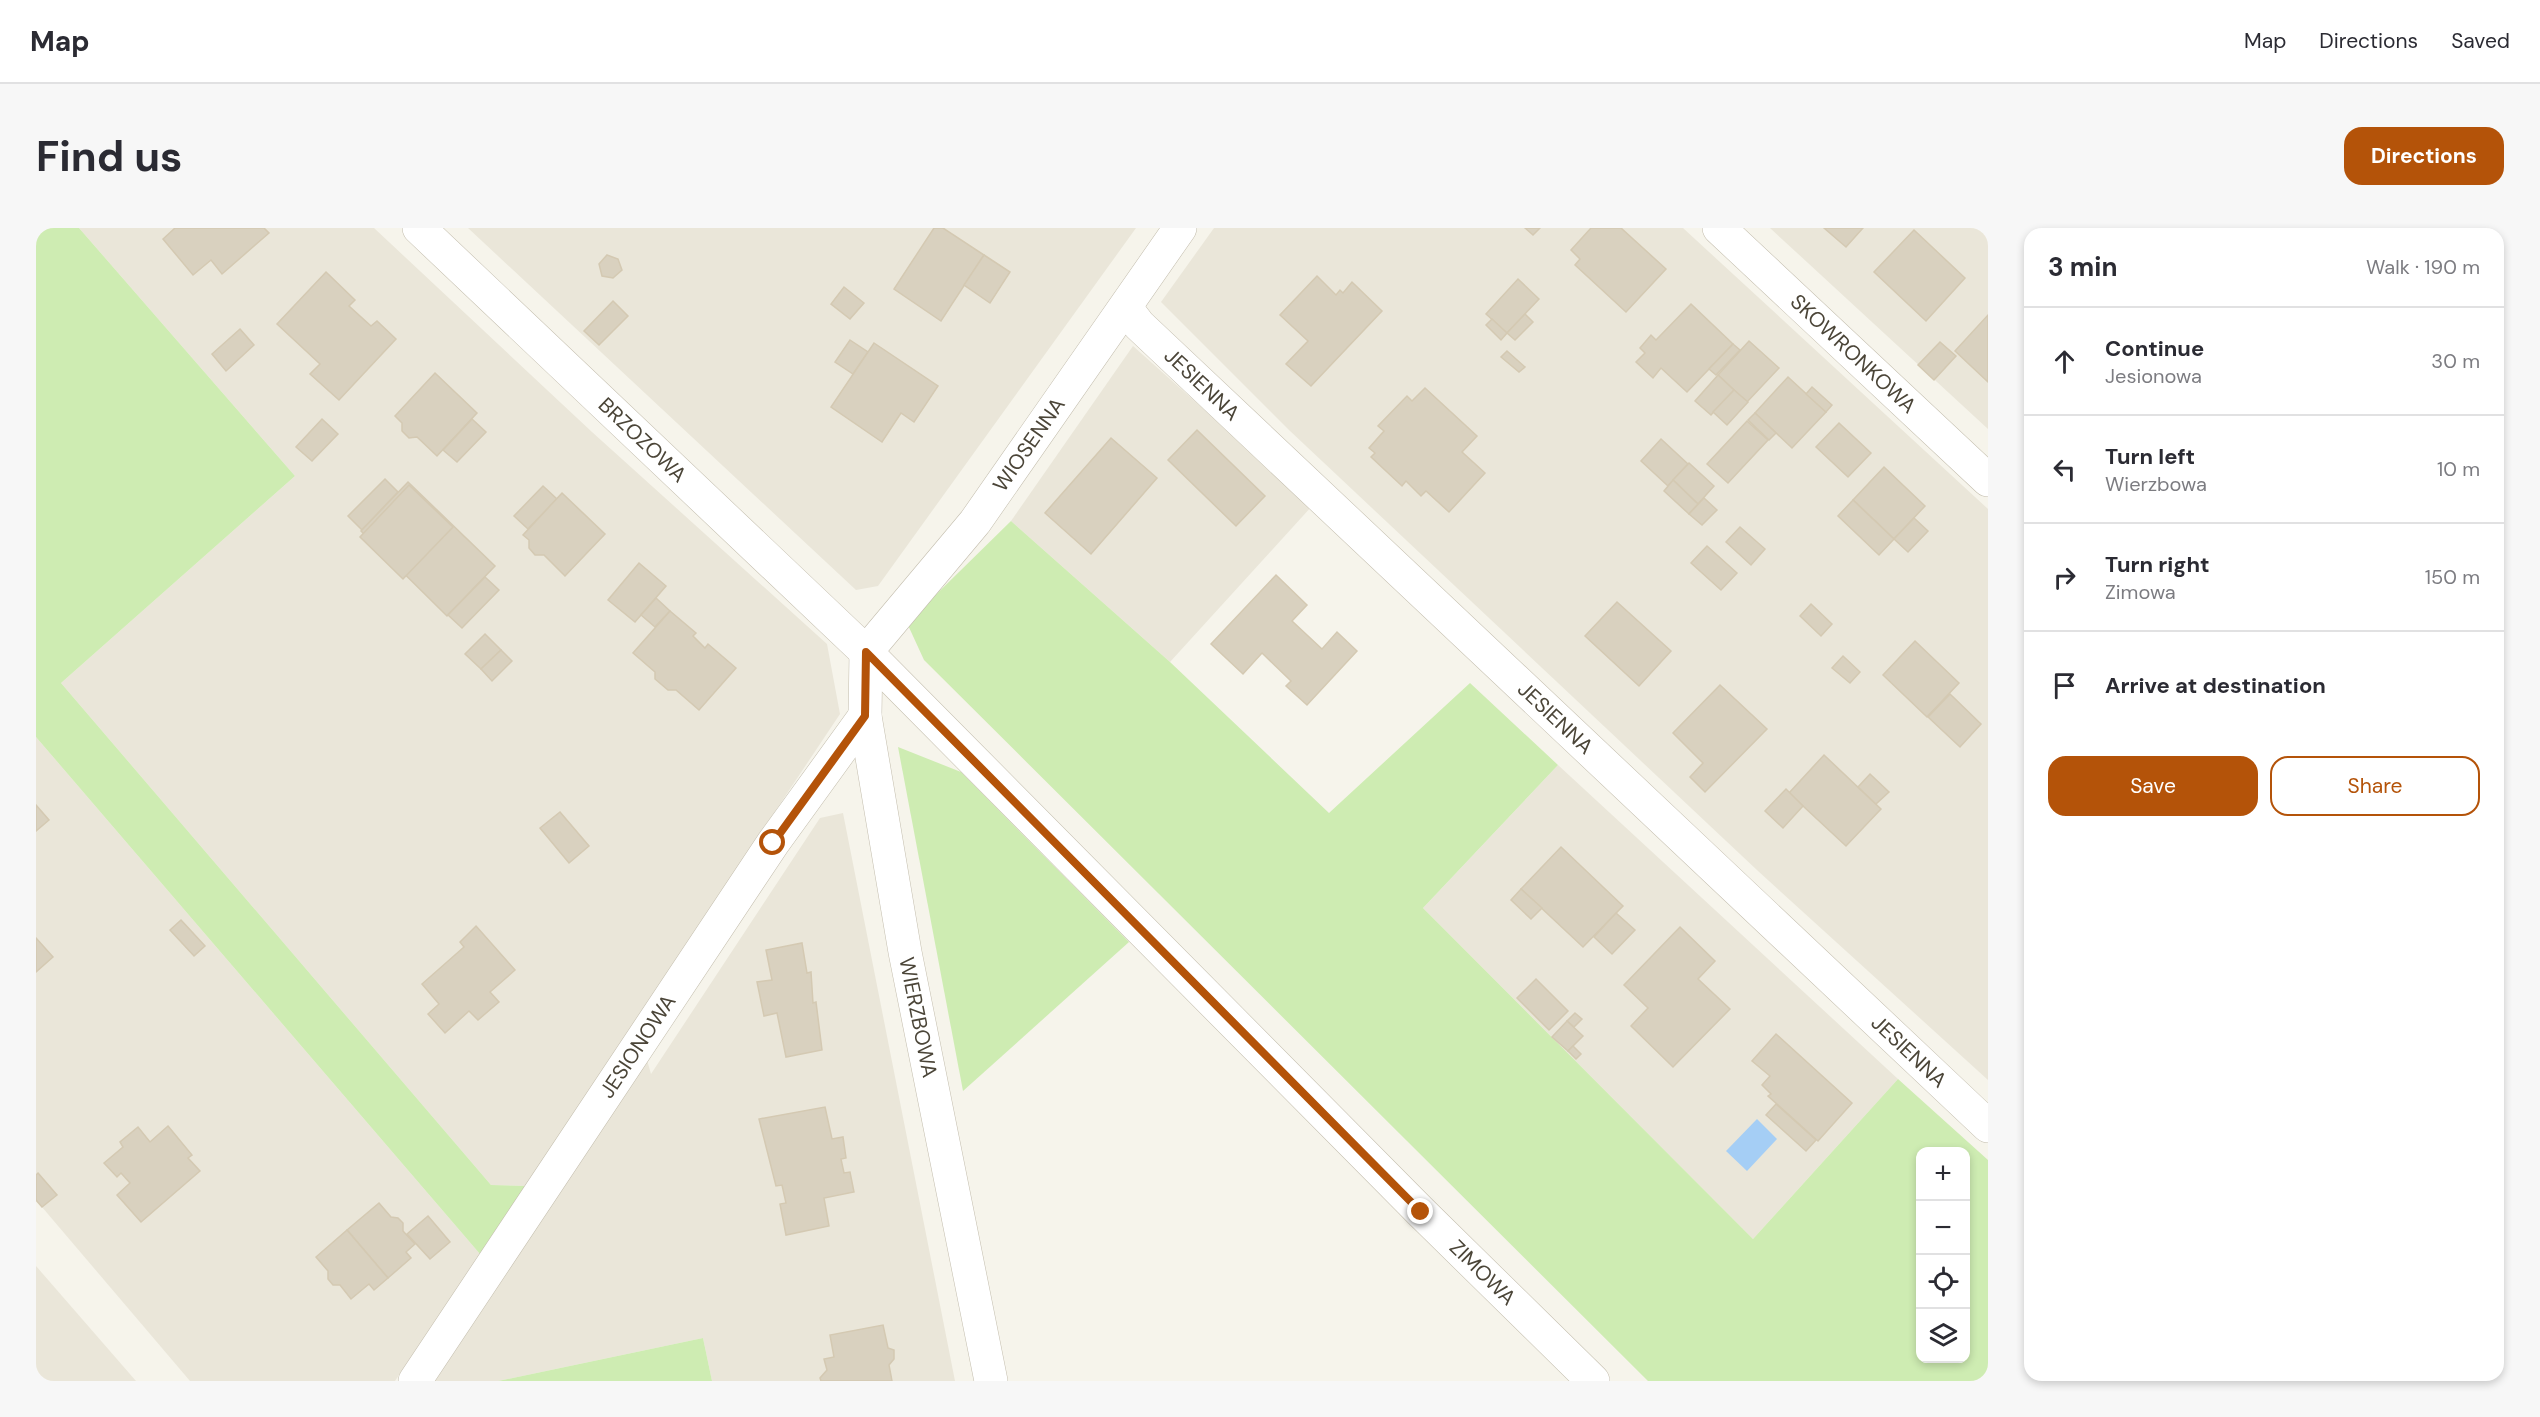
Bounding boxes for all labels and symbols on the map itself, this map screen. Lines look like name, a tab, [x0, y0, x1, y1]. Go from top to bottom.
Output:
street label: SKOWRONKOWA	[1784, 288, 1922, 420]
street label: JESIENNA	[1158, 342, 1246, 427]
street label: BRZOZOWA	[592, 391, 693, 489]
street label: WIOSENNA	[986, 392, 1072, 497]
street label: JESIENNA	[1512, 675, 1599, 761]
route start	[759, 829, 785, 855]
street label: WIERZBOWA	[892, 955, 944, 1080]
street label: JESIONOWA	[593, 989, 682, 1104]
street label: JESIENNA	[1865, 1009, 1953, 1094]
route end	[1407, 1198, 1433, 1224]
street label: ZIMOWA	[1443, 1234, 1522, 1312]

